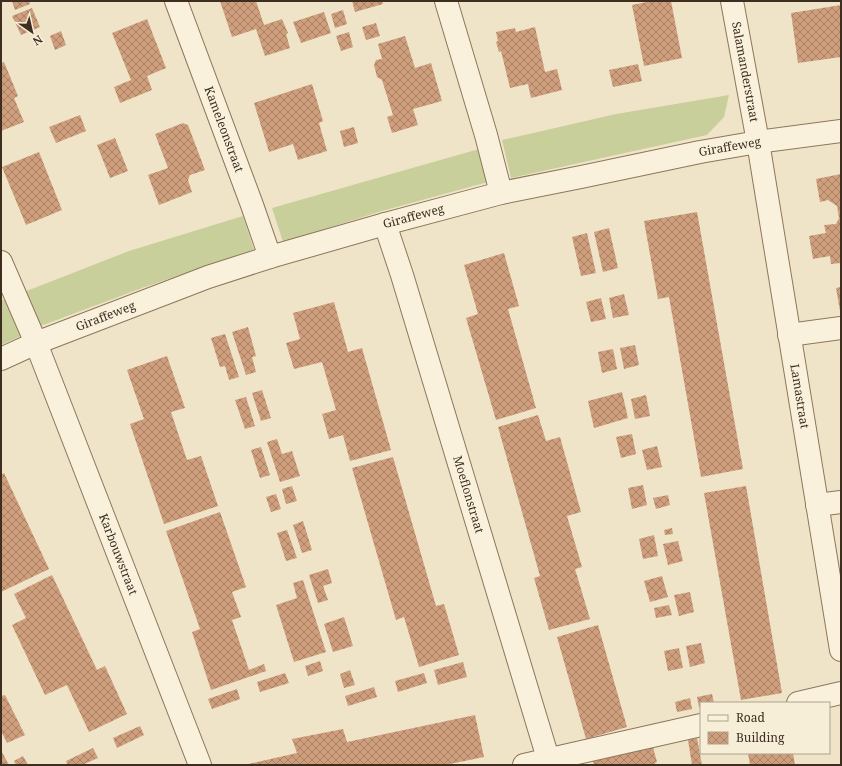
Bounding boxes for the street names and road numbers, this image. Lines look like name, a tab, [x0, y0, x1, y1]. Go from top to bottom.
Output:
street label: Salamanderstraat	[728, 20, 763, 123]
street label: Kameleonstraat	[201, 84, 248, 175]
street label: Giraffeweg	[697, 133, 763, 160]
street label: Giraffeweg	[381, 199, 446, 232]
street label: Giraffeweg	[73, 296, 138, 335]
street label: Lamastraat	[786, 363, 814, 430]
street label: Moeflonstraat	[449, 454, 488, 535]
street label: Karbouwstraat	[95, 511, 142, 597]

